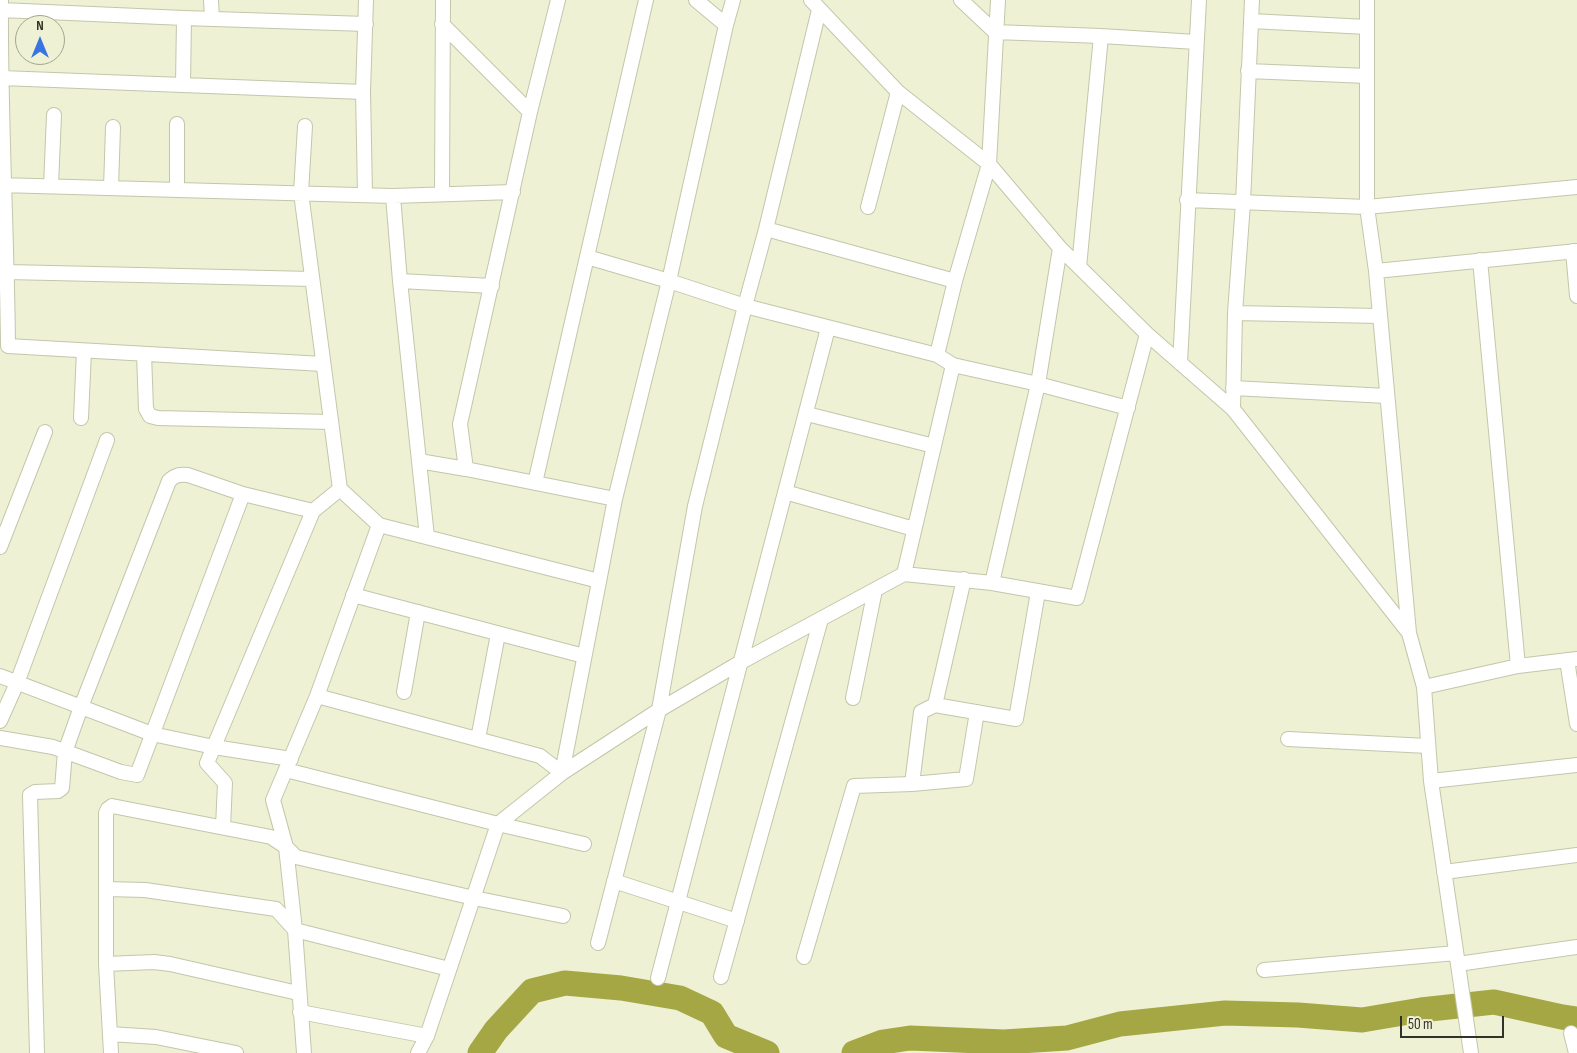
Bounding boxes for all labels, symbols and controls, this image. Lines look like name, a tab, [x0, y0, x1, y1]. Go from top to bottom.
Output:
north arrow	[15, 15, 65, 65]
text: N	[36, 17, 44, 34]
scale bar	[1402, 1006, 1506, 1038]
text: 50 m	[1408, 1015, 1433, 1034]

